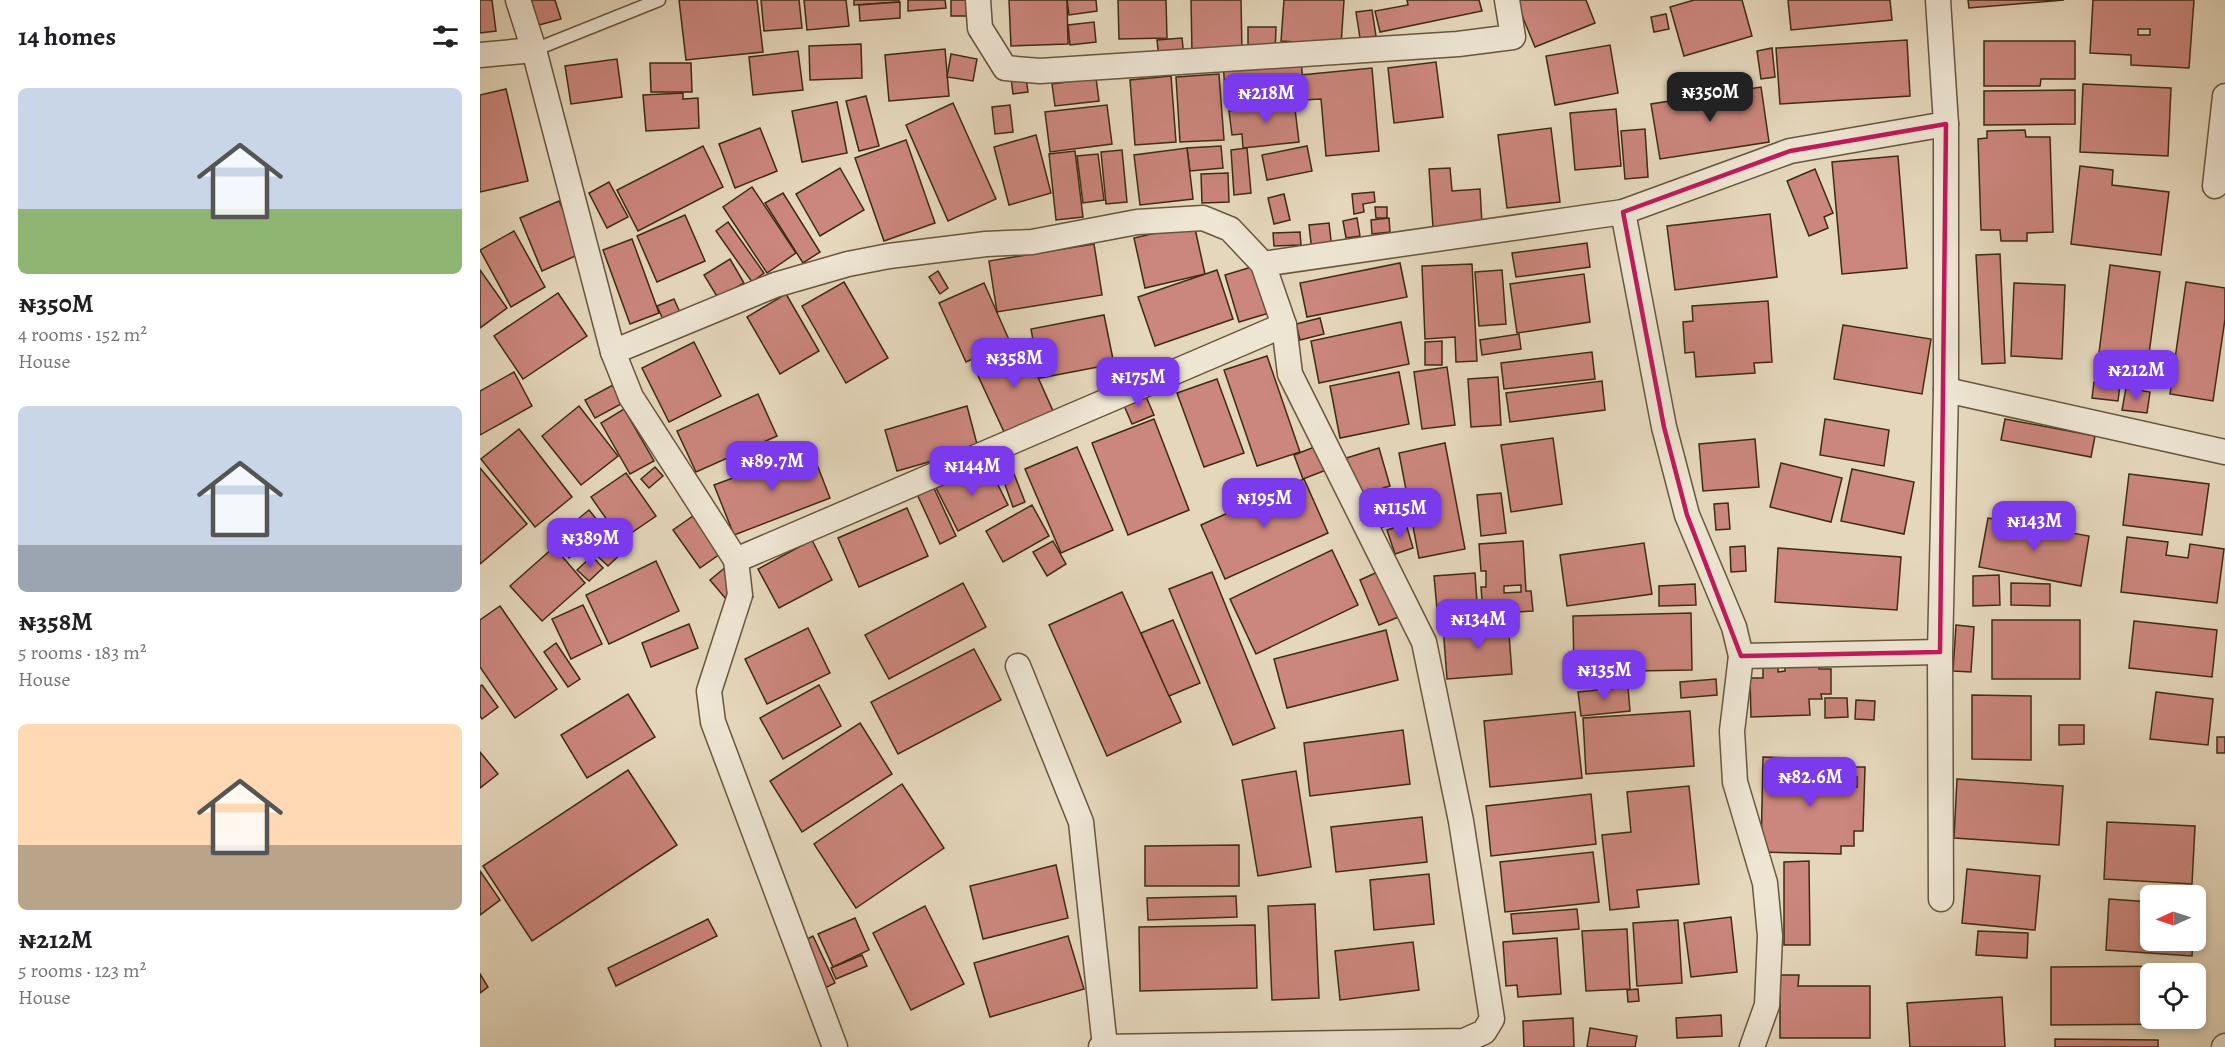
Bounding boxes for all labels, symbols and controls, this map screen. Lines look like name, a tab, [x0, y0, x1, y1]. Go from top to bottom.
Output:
text: 14 homes	[18, 19, 116, 54]
icon: filters	[429, 20, 462, 53]
pin: ₦350M	[1668, 72, 1752, 123]
pin: ₦218M	[1224, 73, 1308, 124]
text: ₦350M	[1681, 78, 1739, 105]
text: ₦218M	[1237, 79, 1295, 106]
icon: home	[186, 127, 294, 235]
text: ₦350M	[18, 286, 94, 321]
text: 4 rooms · 152 m²	[18, 321, 147, 348]
pin: ₦358M	[972, 338, 1056, 389]
text: ₦358M	[985, 344, 1043, 371]
text: House	[18, 348, 70, 375]
pin: ₦212M	[2094, 350, 2178, 401]
text: ₦212M	[2107, 356, 2165, 383]
pin: ₦175M	[1096, 357, 1180, 408]
text: ₦175M	[1110, 363, 1166, 390]
pin: ₦89.7M	[723, 441, 821, 492]
icon: home	[186, 445, 294, 553]
pin: ₦144M	[930, 446, 1014, 497]
text: ₦89.7M	[740, 447, 804, 474]
text: ₦144M	[944, 452, 1000, 479]
pin: ₦195M	[1222, 478, 1306, 529]
text: ₦195M	[1236, 484, 1292, 511]
pin: ₦115M	[1358, 488, 1442, 539]
text: ₦115M	[1373, 494, 1427, 521]
pin: ₦143M	[1992, 501, 2076, 552]
text: ₦143M	[2006, 507, 2062, 534]
pin: ₦389M	[548, 518, 632, 569]
text: ₦389M	[561, 524, 619, 551]
pin: ₦134M	[1436, 599, 1520, 650]
text: ₦358M	[18, 604, 93, 639]
text: ₦134M	[1450, 605, 1506, 632]
text: 5 rooms · 183 m²	[18, 639, 147, 666]
pin: ₦135M	[1562, 650, 1646, 701]
text: ₦135M	[1576, 656, 1632, 683]
text: House	[18, 666, 70, 693]
pin: ₦82.6M	[1761, 757, 1859, 808]
icon: home	[186, 763, 294, 871]
text: ₦82.6M	[1777, 763, 1843, 790]
north arrow	[2140, 885, 2206, 951]
map controls	[2140, 885, 2206, 1029]
text: ₦212M	[18, 922, 93, 957]
text: 5 rooms · 123 m²	[18, 957, 146, 984]
button: locate	[2140, 963, 2206, 1029]
text: House	[18, 984, 70, 1011]

